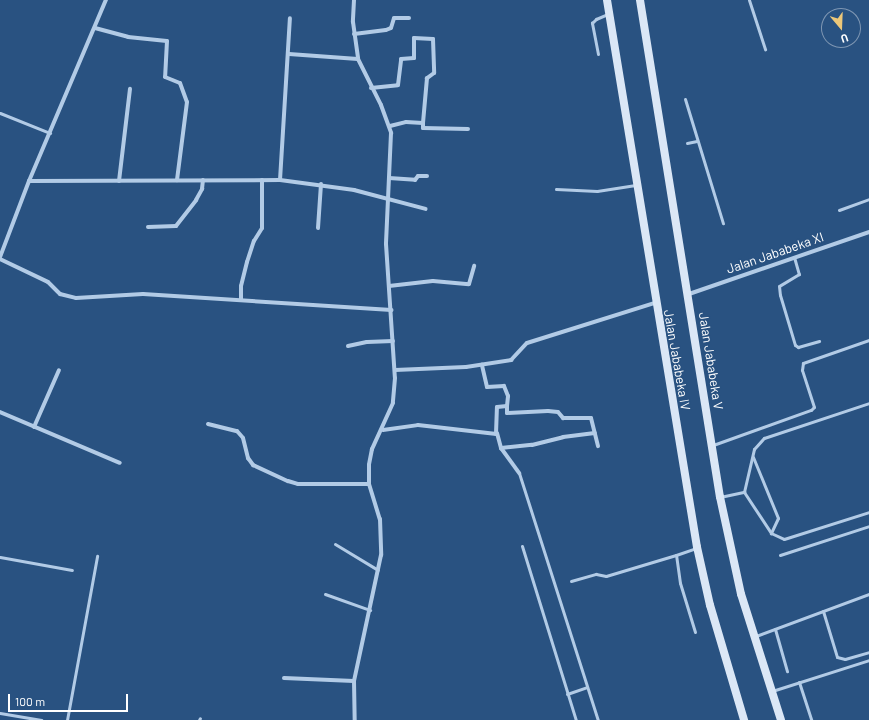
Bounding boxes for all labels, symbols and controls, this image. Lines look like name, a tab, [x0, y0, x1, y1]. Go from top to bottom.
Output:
north arrow	[821, 8, 861, 48]
text: U	[839, 32, 850, 46]
street label: Jalan Jababeka XI	[724, 229, 826, 277]
street label: Jalan Jababeka IV	[660, 308, 694, 412]
street label: Jalan Jababeka V	[696, 311, 726, 411]
scale bar	[10, 686, 130, 712]
text: 100 m	[15, 694, 45, 708]

